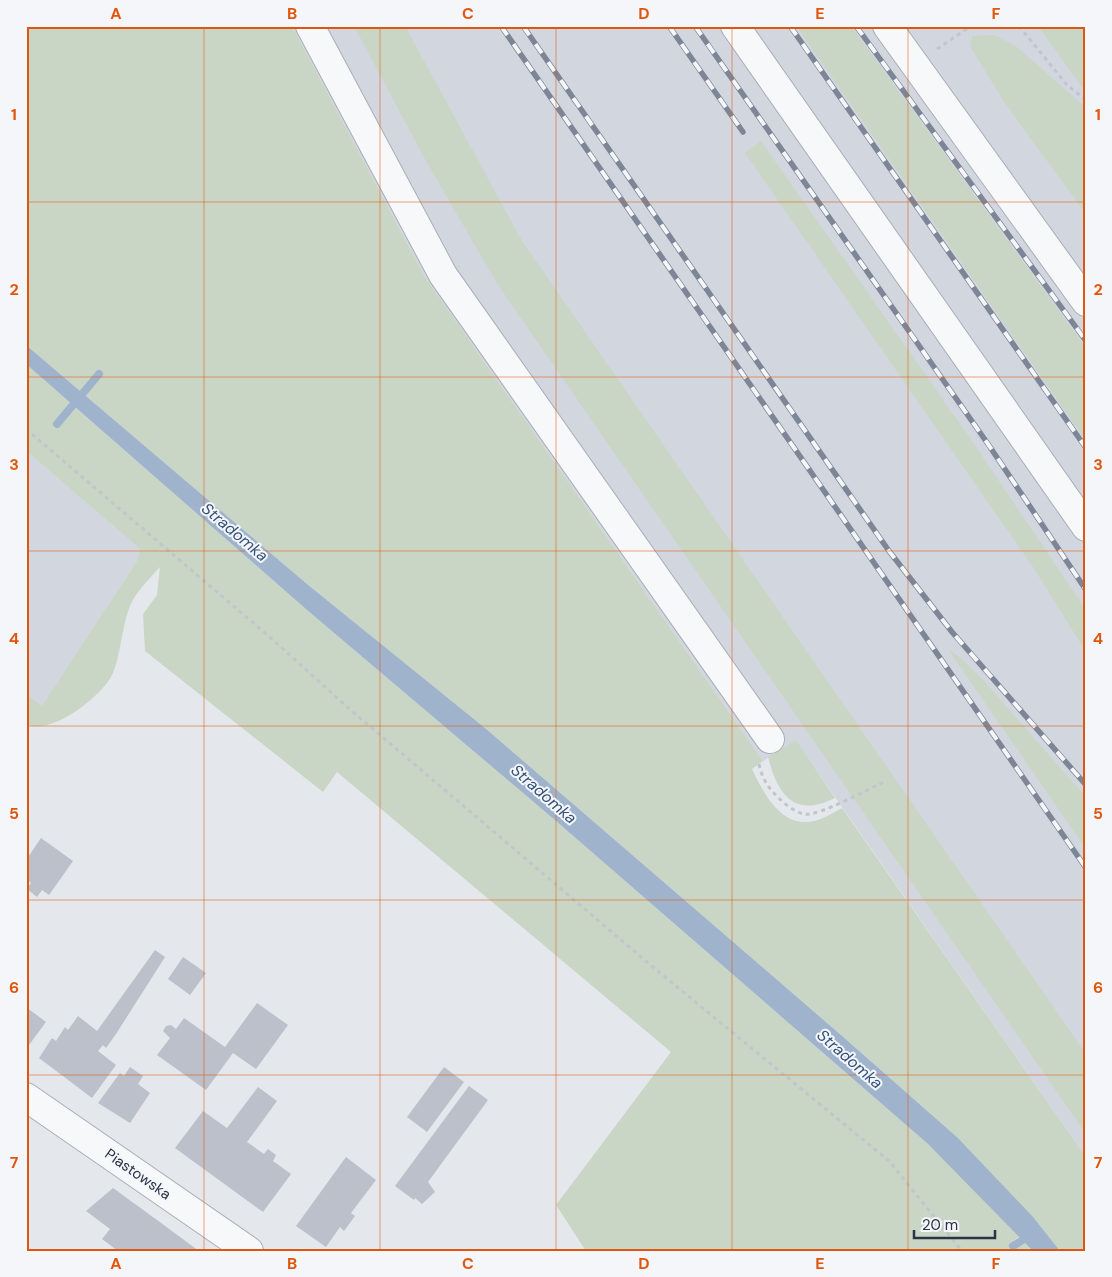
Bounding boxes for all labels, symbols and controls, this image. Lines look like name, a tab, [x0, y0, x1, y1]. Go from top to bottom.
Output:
text: A	[110, 3, 122, 24]
text: B	[287, 3, 297, 24]
text: C	[462, 3, 474, 24]
text: D	[638, 3, 650, 24]
text: E	[815, 3, 825, 24]
text: F	[992, 3, 1001, 24]
text: 1	[11, 104, 17, 125]
text: 1	[1095, 104, 1101, 125]
text: 2	[9, 279, 19, 300]
text: 2	[1093, 279, 1103, 300]
text: 3	[9, 454, 19, 475]
text: 3	[1093, 454, 1103, 475]
water label: Stradomka	[197, 498, 273, 566]
text: 4	[9, 628, 19, 649]
text: 4	[1093, 628, 1103, 649]
water label: Stradomka	[507, 760, 581, 828]
text: 5	[9, 803, 19, 824]
text: 5	[1093, 803, 1103, 824]
text: 6	[9, 977, 19, 998]
text: 6	[1093, 977, 1103, 998]
water label: Stradomka	[813, 1025, 887, 1093]
street label: Piastowska	[101, 1144, 175, 1204]
text: 7	[10, 1152, 19, 1173]
text: 7	[1094, 1152, 1103, 1173]
scale bar	[914, 1207, 996, 1239]
text: 20 m	[922, 1215, 958, 1235]
text: A	[110, 1253, 122, 1274]
text: B	[287, 1253, 297, 1274]
text: C	[462, 1253, 474, 1274]
text: D	[638, 1253, 650, 1274]
text: E	[815, 1253, 825, 1274]
text: F	[992, 1253, 1001, 1274]

